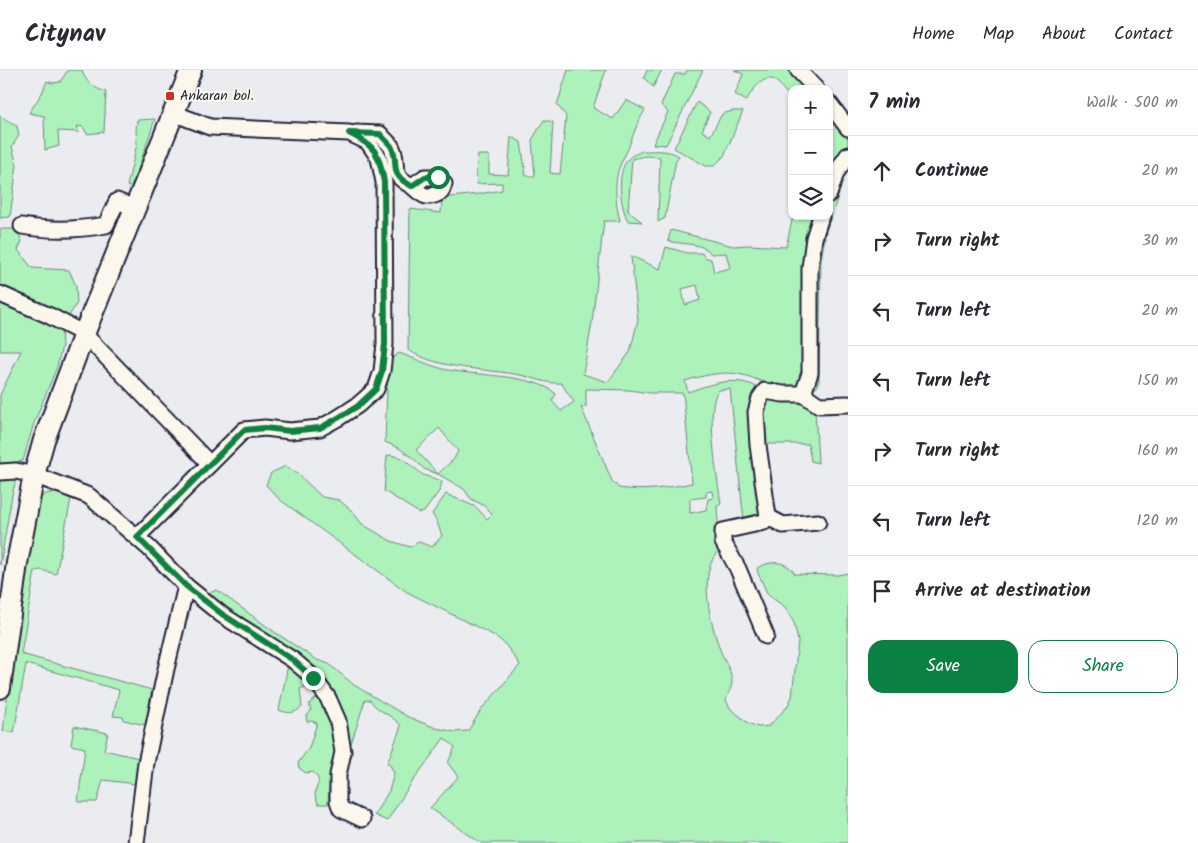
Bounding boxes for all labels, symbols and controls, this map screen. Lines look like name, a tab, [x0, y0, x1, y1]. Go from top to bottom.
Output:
text: Citynav	[25, 15, 105, 54]
text: Home	[912, 20, 955, 49]
text: Map	[983, 20, 1014, 49]
text: About	[1042, 20, 1086, 49]
text: Contact	[1114, 20, 1173, 49]
place label: Ankaran bol.	[180, 85, 254, 107]
map controls	[788, 85, 833, 220]
button: +	[788, 85, 833, 130]
text: 7 min	[868, 86, 920, 119]
marker: Ankaran bol.	[164, 90, 176, 102]
text: Walk · 500 m	[1086, 90, 1178, 115]
button: −	[788, 130, 833, 175]
text: Continue	[915, 156, 988, 186]
icon: ahead	[868, 157, 896, 185]
text: 20 m	[1142, 158, 1178, 183]
route start	[427, 166, 450, 189]
button: layers	[788, 175, 833, 220]
text: Turn right	[915, 226, 1000, 256]
icon: right	[868, 227, 896, 255]
text: 30 m	[1142, 228, 1178, 253]
text: Turn left	[915, 296, 990, 326]
icon: left	[868, 297, 896, 325]
text: 20 m	[1142, 298, 1178, 323]
text: Turn left	[915, 366, 990, 396]
icon: left	[868, 367, 896, 395]
text: 150 m	[1137, 368, 1178, 393]
text: Turn right	[915, 436, 1000, 466]
icon: right	[868, 437, 896, 465]
text: 160 m	[1137, 438, 1178, 463]
text: Turn left	[915, 506, 990, 536]
icon: left	[868, 507, 896, 535]
text: 120 m	[1137, 508, 1178, 533]
text: Arrive at destination	[915, 576, 1091, 606]
icon: arrive	[868, 577, 896, 605]
button: Save	[868, 640, 1018, 693]
button: Share	[1028, 640, 1178, 693]
route end	[302, 667, 325, 690]

